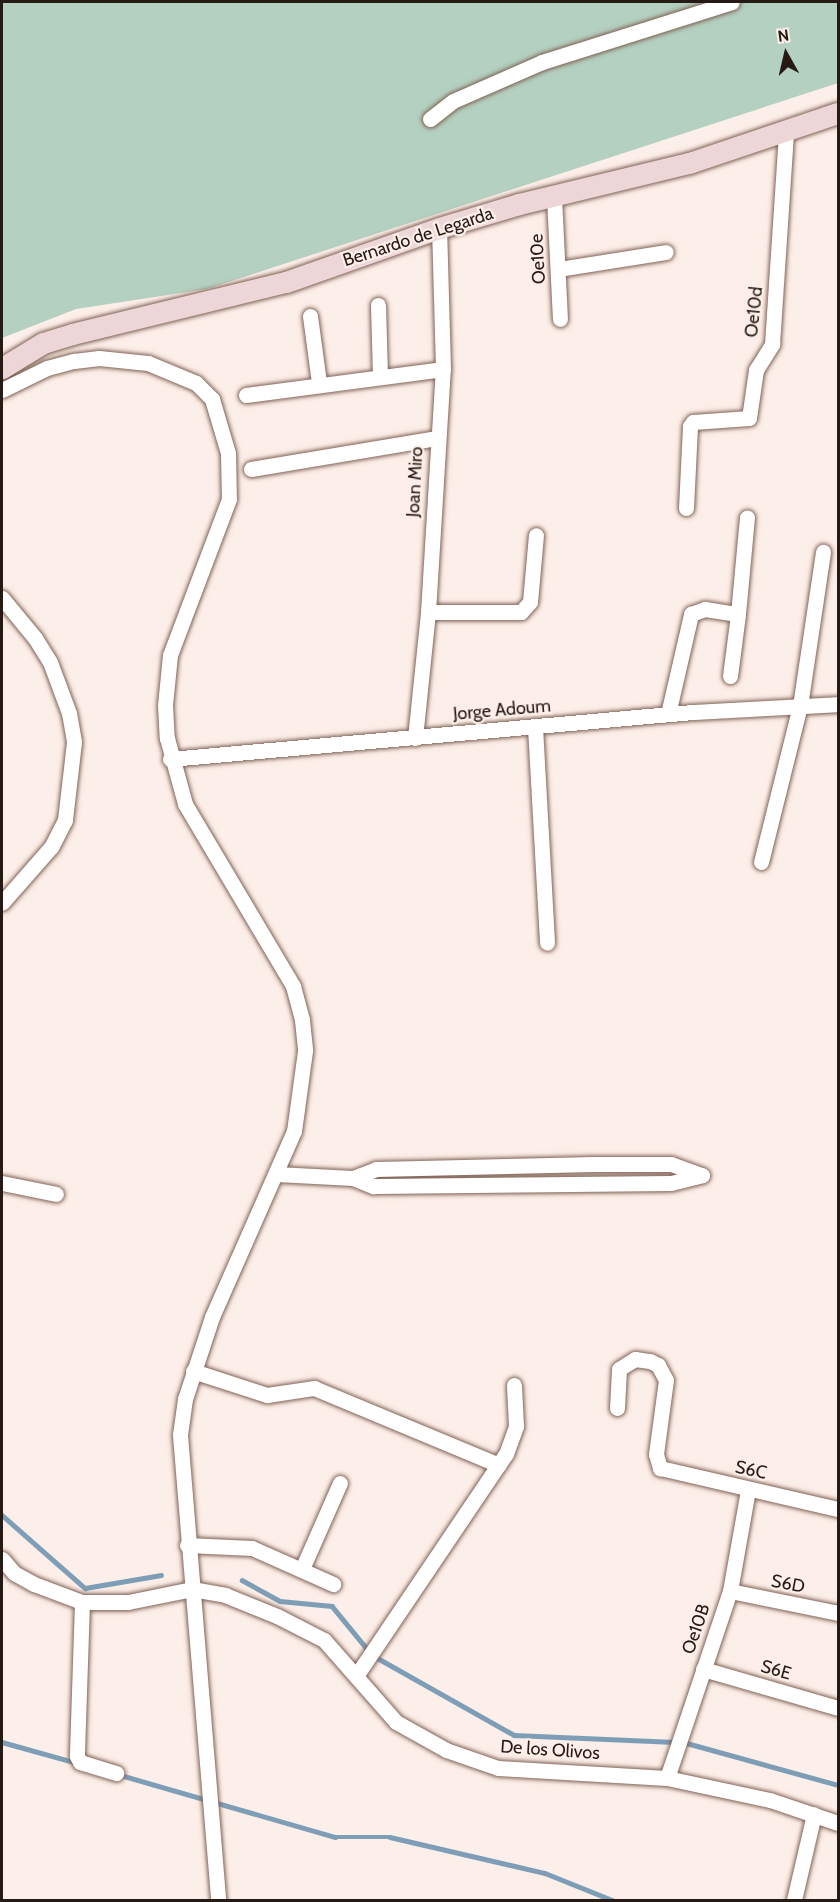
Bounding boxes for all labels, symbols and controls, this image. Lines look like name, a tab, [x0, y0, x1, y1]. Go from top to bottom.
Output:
north arrow	[756, 24, 816, 84]
text: N	[777, 25, 790, 46]
street label: Bernardo de Legarda	[340, 203, 496, 271]
street label: Oe10e	[526, 233, 550, 285]
street label: Oe10d	[741, 286, 767, 338]
street label: Joan Miro	[402, 446, 428, 518]
street label: Jorge Adoum	[452, 695, 552, 725]
street label: S6C	[733, 1456, 769, 1484]
street label: S6D	[769, 1570, 807, 1598]
street label: Oe10B	[677, 1601, 715, 1657]
street label: S6E	[758, 1655, 794, 1685]
street label: De los Olivos	[500, 1736, 600, 1764]

